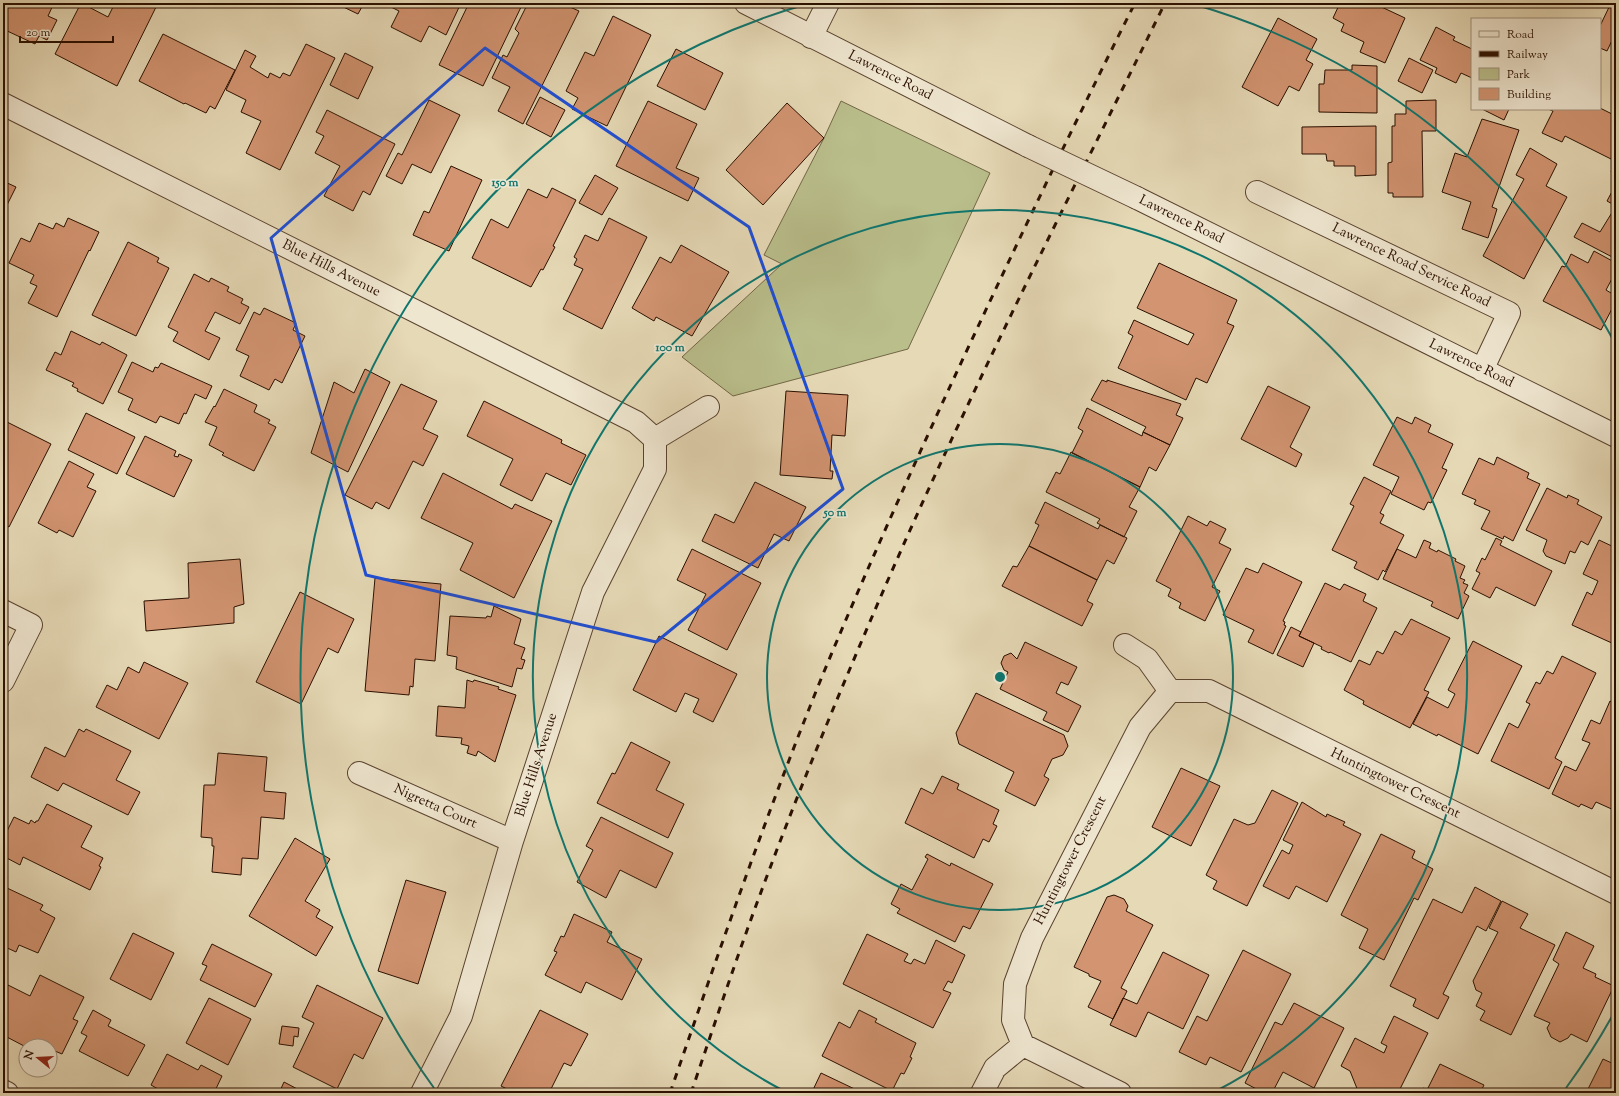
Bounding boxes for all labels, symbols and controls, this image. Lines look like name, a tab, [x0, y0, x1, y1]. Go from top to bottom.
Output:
scale bar	[20, 18, 113, 44]
legend	[1471, 18, 1601, 110]
text: 20 m	[26, 24, 51, 42]
text: Road	[1507, 26, 1534, 44]
street label: Lawrence Road	[844, 46, 936, 106]
text: Railway	[1507, 46, 1548, 64]
text: Park	[1507, 66, 1530, 84]
text: Building	[1507, 86, 1551, 104]
text: 150 m	[490, 174, 519, 192]
street label: Lawrence Road	[1135, 191, 1227, 249]
street label: Lawrence Road Service Road	[1328, 219, 1494, 313]
street label: Blue Hills Avenue	[278, 236, 384, 302]
street label: Lawrence Road	[1425, 335, 1517, 393]
text: 100 m	[654, 339, 685, 357]
text: 50 m	[823, 504, 847, 522]
centre of rings	[993, 670, 1007, 684]
street label: Blue Hills Avenue	[511, 710, 563, 820]
street label: Huntingtower Crescent	[1327, 744, 1463, 824]
street label: Nigretta Court	[390, 780, 480, 834]
street label: Huntingtower Crescent	[1030, 793, 1112, 929]
north arrow	[18, 1038, 58, 1078]
text: N	[20, 1048, 38, 1063]

